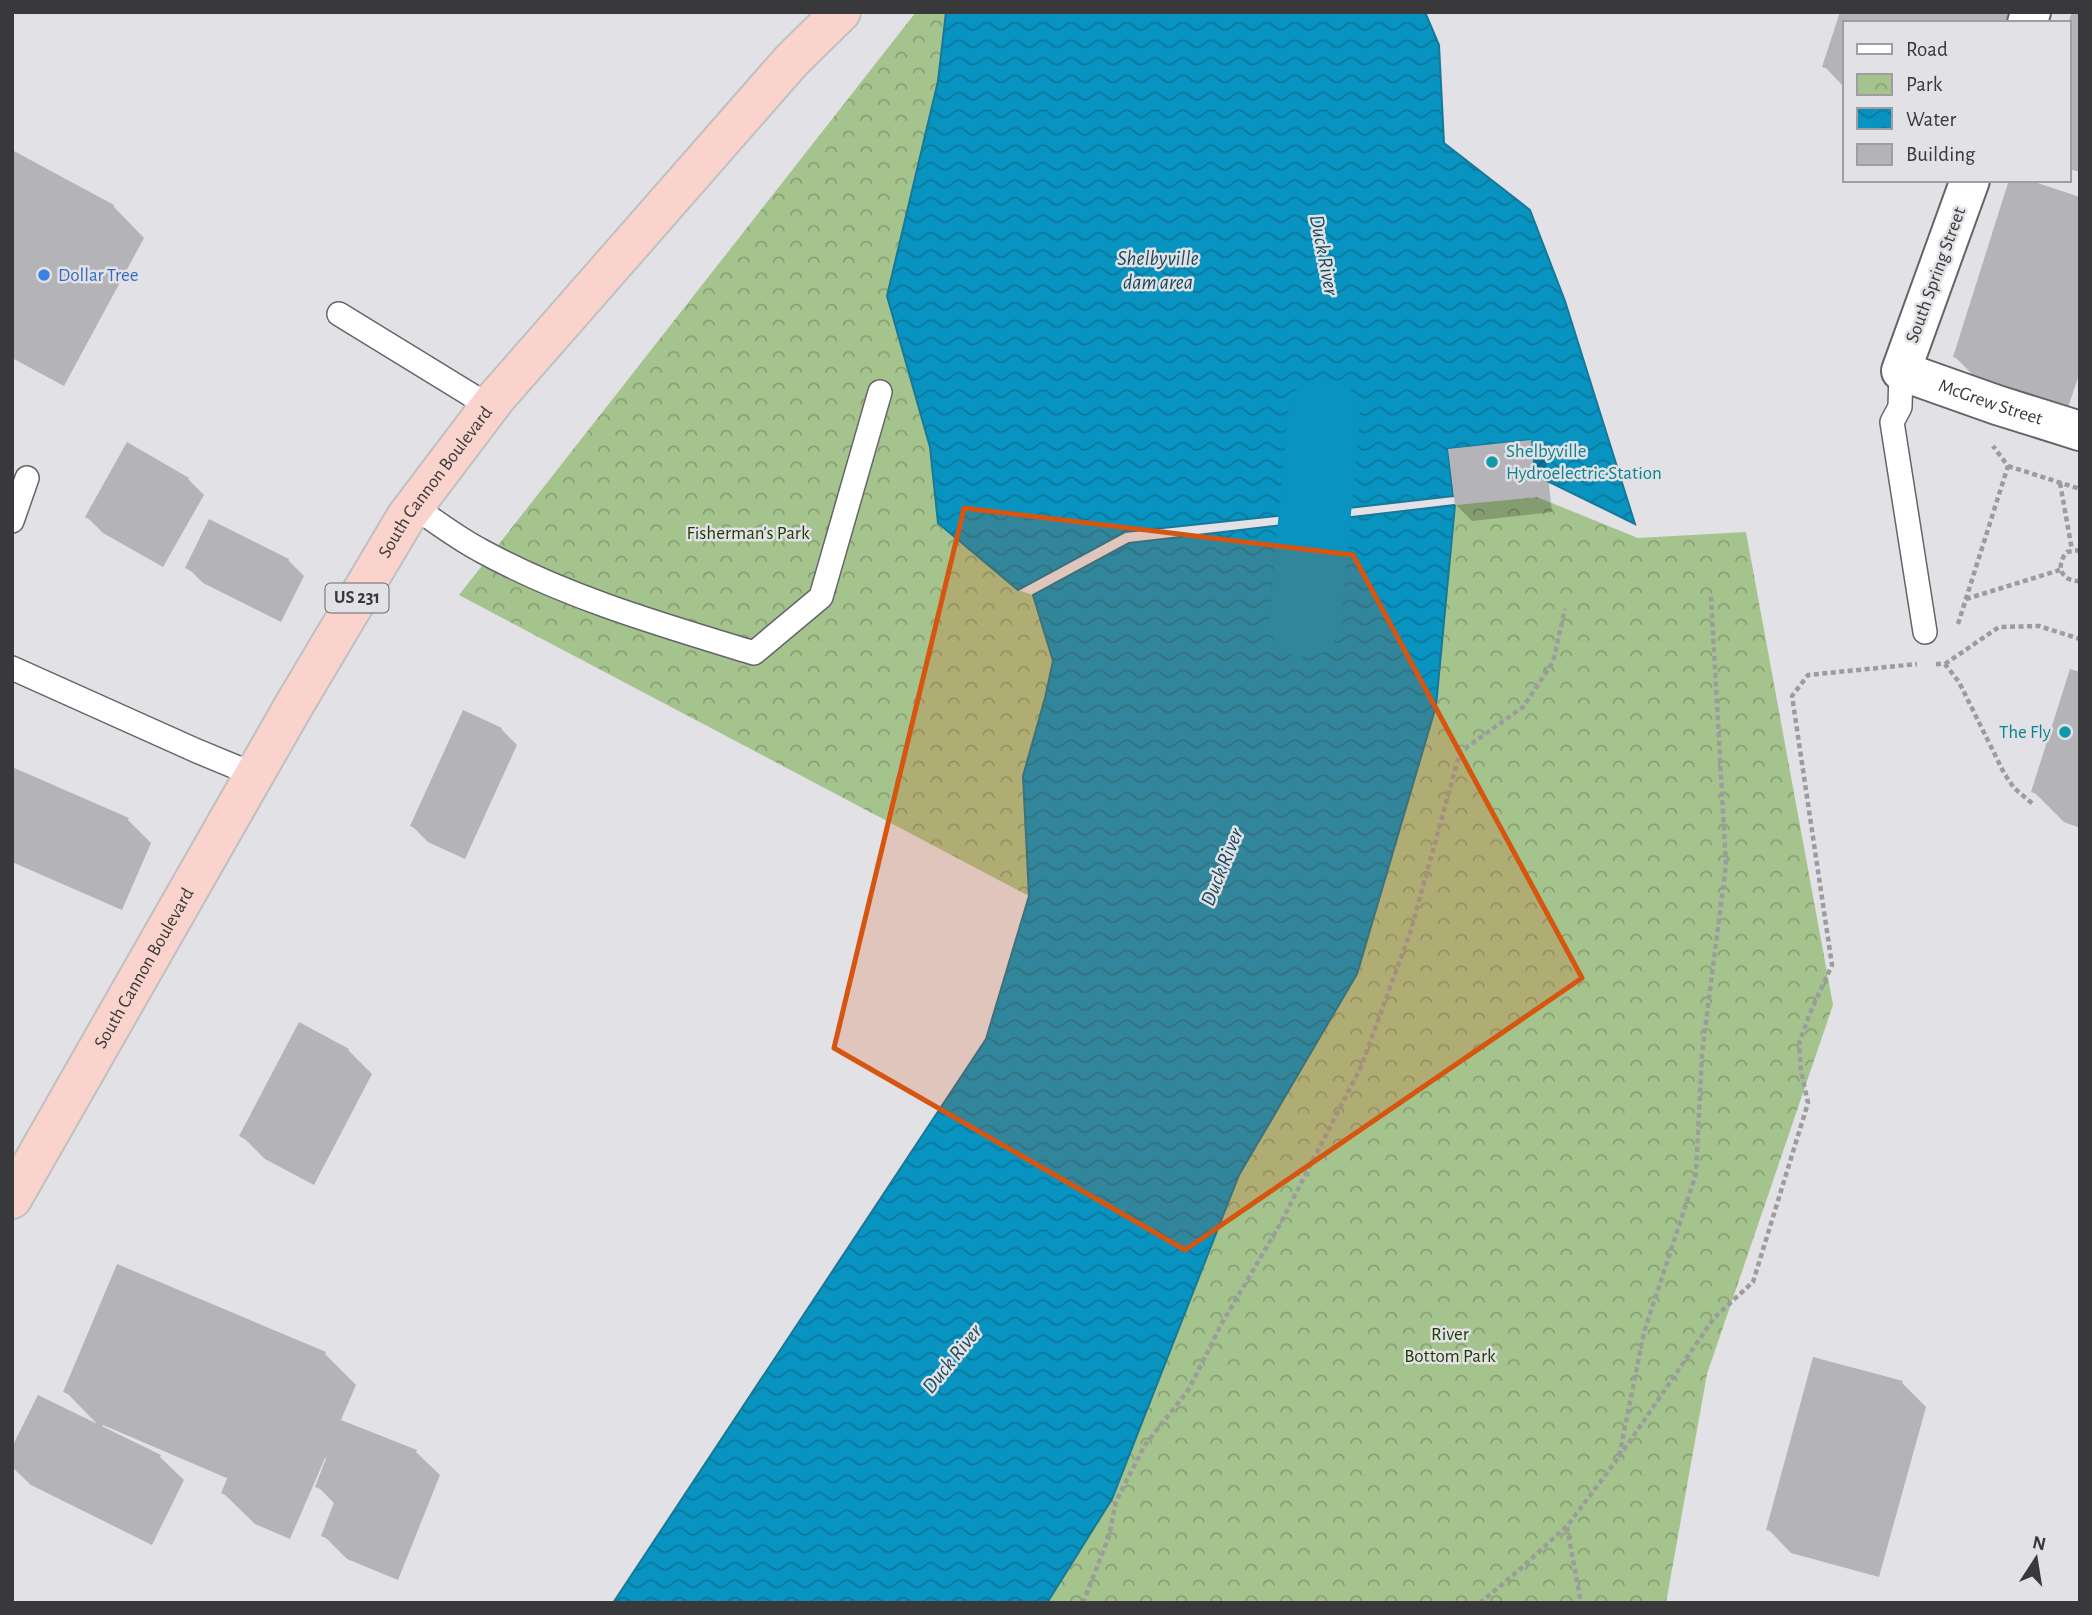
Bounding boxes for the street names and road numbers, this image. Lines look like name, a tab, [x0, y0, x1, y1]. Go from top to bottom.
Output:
street label: South Spring Street	[1903, 205, 1969, 345]
street label: McGrew Street	[1936, 376, 2045, 428]
street label: South Cannon Boulevard	[375, 403, 496, 561]
road number: US 231	[326, 584, 388, 612]
street label: South Cannon Boulevard	[91, 884, 197, 1052]

